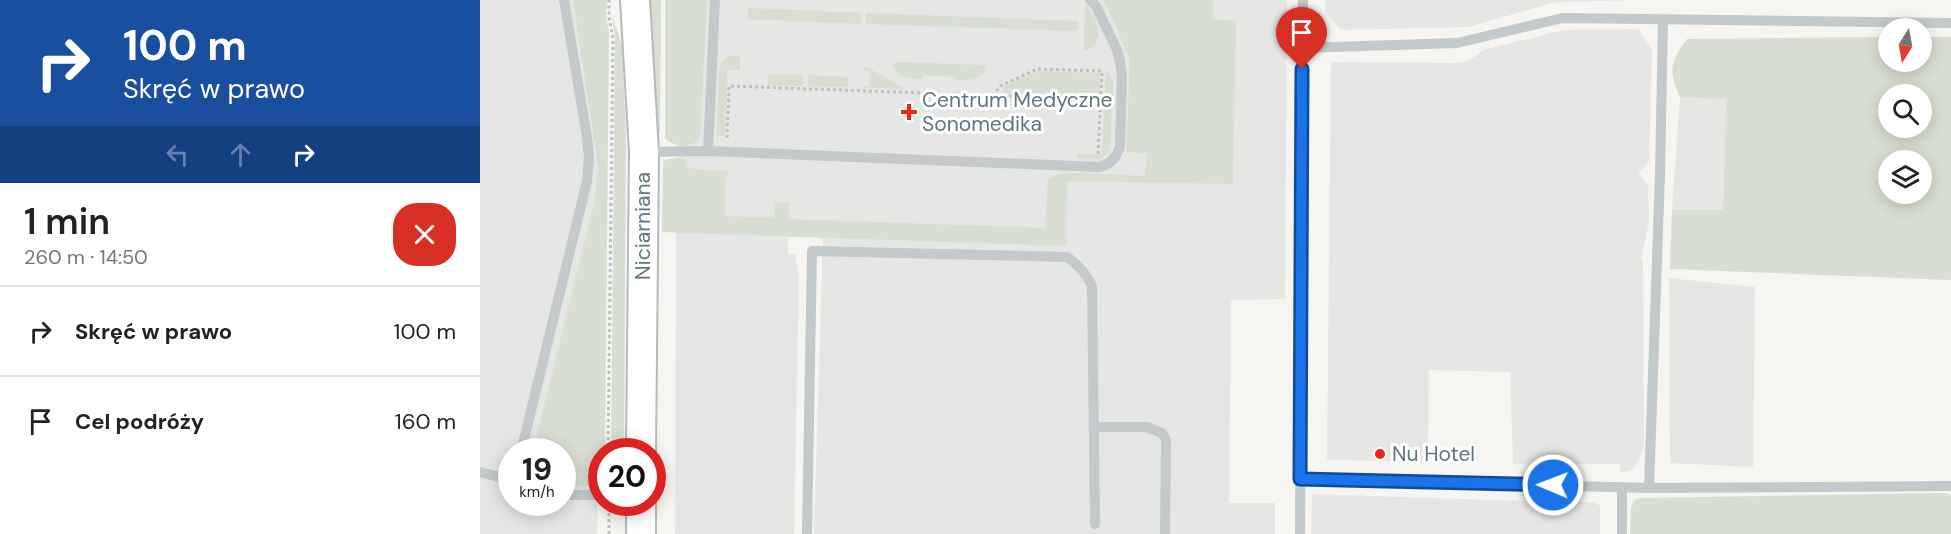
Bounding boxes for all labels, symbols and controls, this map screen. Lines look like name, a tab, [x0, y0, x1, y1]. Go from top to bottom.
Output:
pin	[1276, 7, 1327, 69]
icon: arrive	[1285, 16, 1318, 49]
text: 100 m	[123, 18, 247, 73]
north arrow	[1878, 18, 1932, 72]
map controls	[1878, 18, 1932, 204]
icon: right	[24, 24, 102, 102]
text: Skręć w prawo	[123, 71, 305, 106]
button: search	[1878, 84, 1932, 138]
place label: Centrum Medyczne Sonomedika	[922, 86, 1112, 138]
marker: Centrum Medyczne Sonomedika	[900, 103, 918, 121]
icon: left	[161, 138, 194, 171]
icon: ahead	[224, 138, 257, 171]
icon: right	[287, 138, 320, 171]
button: layers	[1878, 150, 1932, 204]
street label: Niciarniana	[629, 172, 657, 280]
text: 1 min	[24, 198, 110, 245]
button: close	[393, 203, 456, 266]
text: 260 m · 14:50	[24, 244, 148, 270]
icon: right	[24, 315, 57, 348]
text: Skręć w prawo	[75, 317, 232, 346]
text: 100 m	[394, 317, 456, 346]
icon: arrive	[24, 405, 57, 438]
text: Cel podróży	[75, 407, 204, 436]
text: 160 m	[395, 407, 456, 436]
speed limit sign: 20	[588, 438, 666, 516]
place label: Nu Hotel	[1392, 440, 1475, 468]
marker: Nu Hotel	[1373, 447, 1387, 461]
text: 19	[522, 450, 552, 489]
position arrow	[1521, 453, 1585, 517]
text: km/h	[519, 482, 555, 502]

